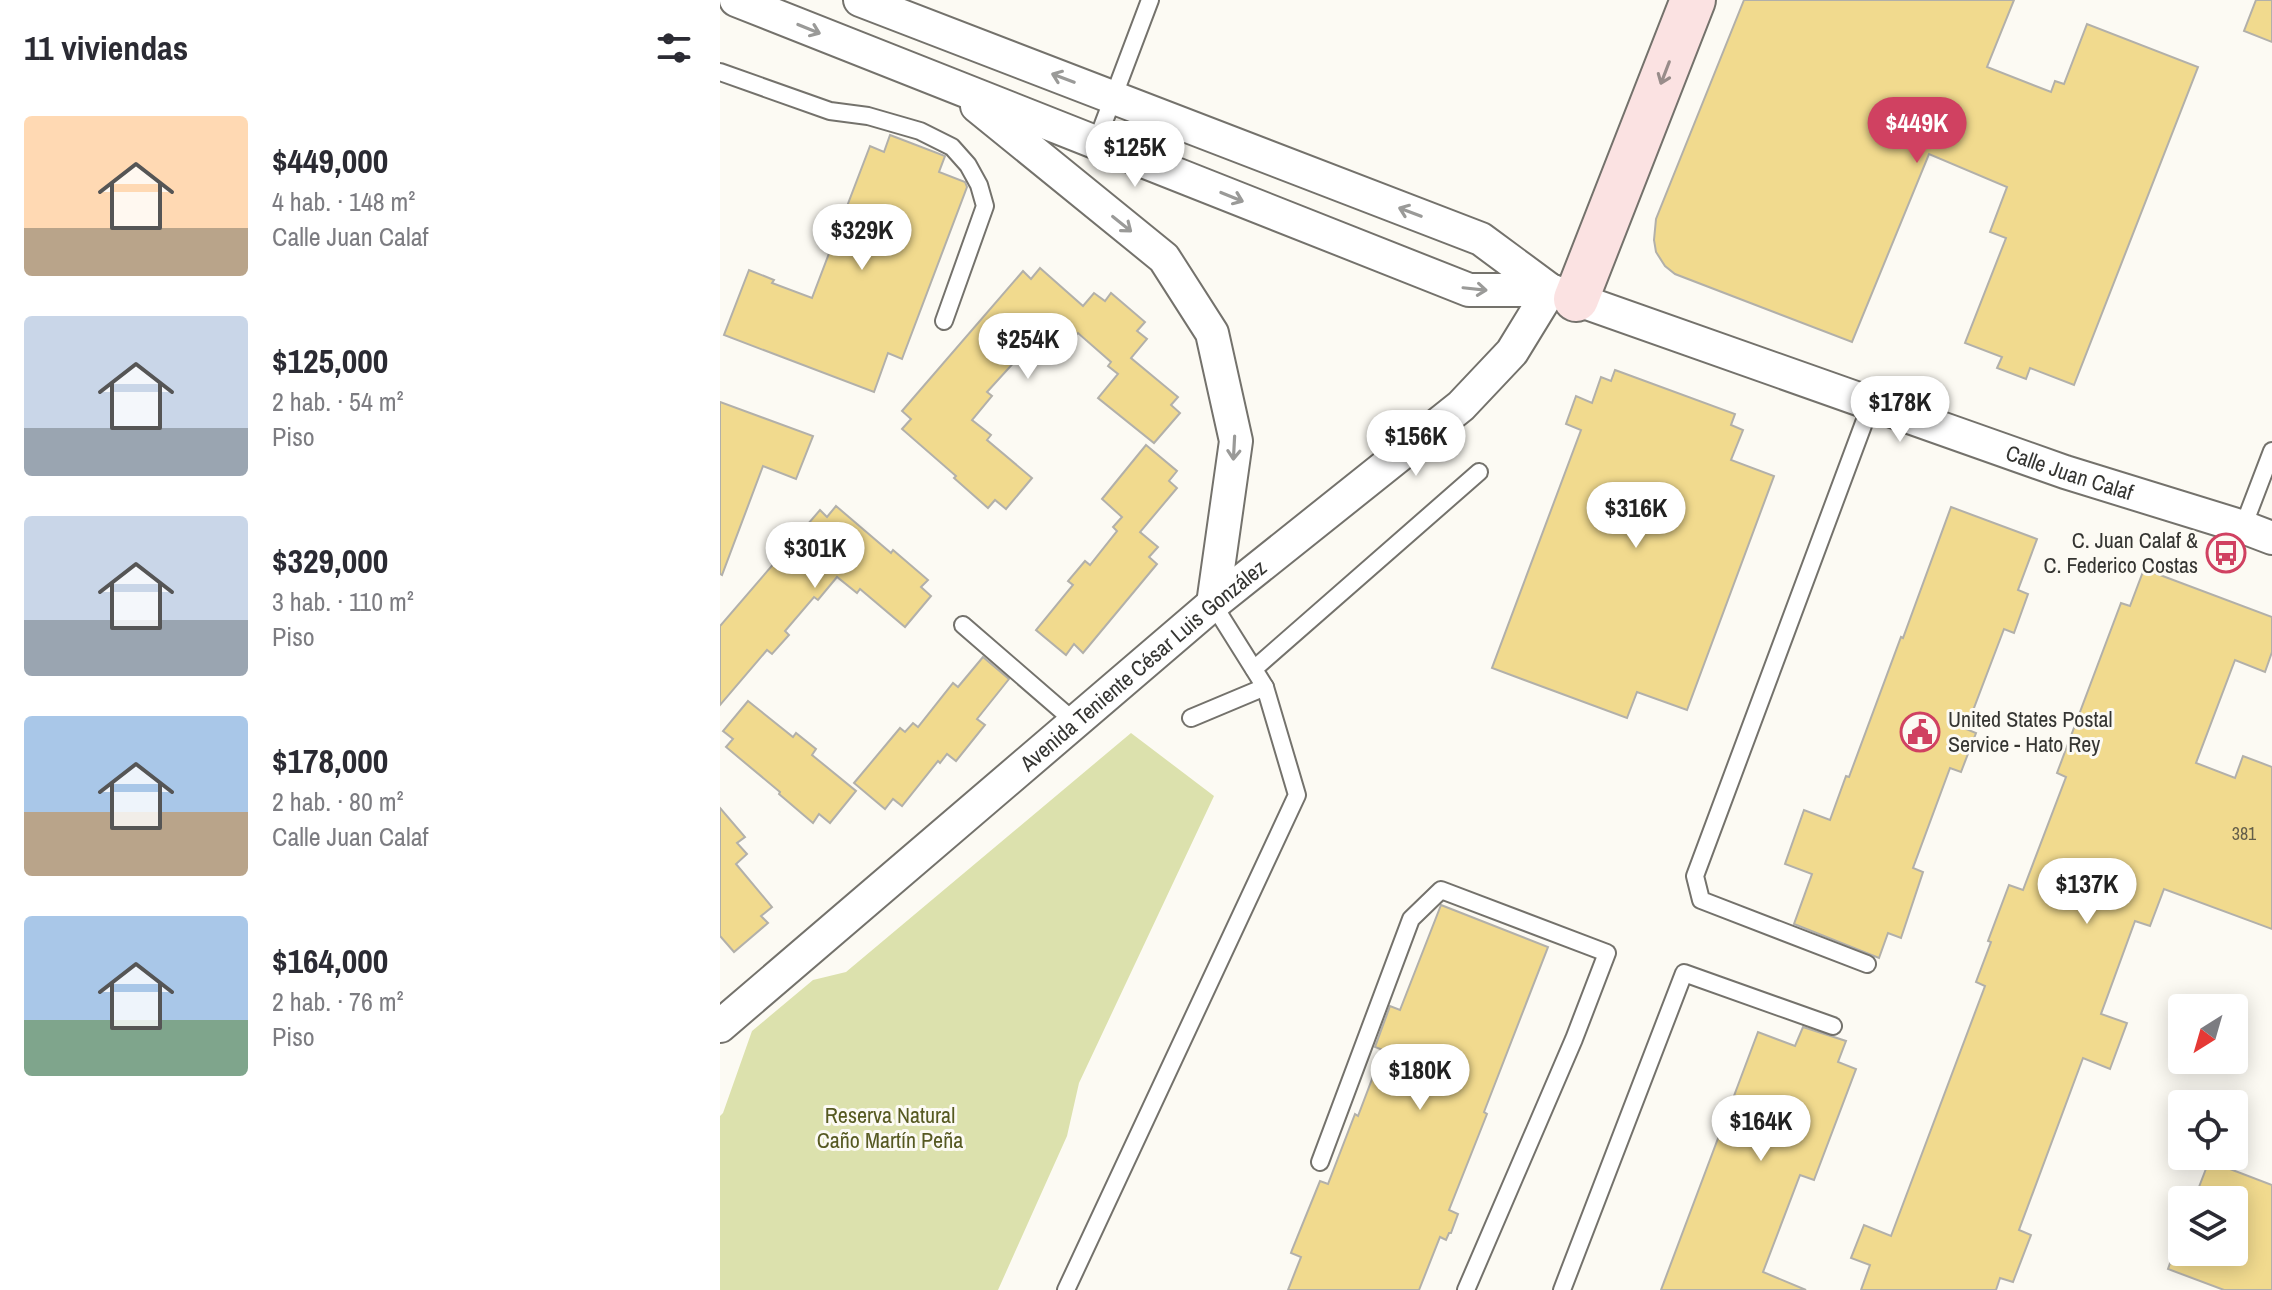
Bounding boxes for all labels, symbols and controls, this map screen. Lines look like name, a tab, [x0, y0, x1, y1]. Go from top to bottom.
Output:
one-way arrow	[796, 23, 821, 37]
text: 11 viviendas	[24, 25, 188, 71]
icon: filters	[652, 26, 696, 70]
one-way arrow	[1657, 60, 1671, 85]
one-way arrow	[1051, 70, 1076, 84]
pin: $449K	[1861, 97, 1973, 165]
text: $449K	[1886, 105, 1948, 140]
pin: $125K	[1079, 121, 1191, 189]
text: $125K	[1104, 129, 1166, 164]
text: $449,000	[272, 138, 388, 184]
icon: home	[88, 148, 184, 244]
text: 4 hab. · 148 m²	[272, 184, 415, 219]
one-way arrow	[1220, 191, 1244, 205]
pin: $329K	[806, 204, 918, 272]
one-way arrow	[1398, 204, 1423, 218]
text: $329K	[831, 212, 893, 247]
one-way arrow	[1111, 215, 1132, 233]
text: Calle Juan Calaf	[272, 219, 428, 254]
one-way arrow	[1461, 281, 1488, 296]
pin: $254K	[972, 313, 1084, 381]
text: $254K	[997, 321, 1059, 356]
text: $125,000	[272, 338, 388, 384]
icon: home	[88, 348, 184, 444]
pin: $178K	[1844, 376, 1956, 444]
text: 2 hab. · 54 m²	[272, 384, 404, 419]
text: $178K	[1869, 384, 1931, 419]
pin: $156K	[1360, 410, 1472, 478]
text: $156K	[1385, 418, 1447, 453]
text: Piso	[272, 419, 315, 454]
one-way arrow	[1226, 434, 1241, 461]
street label: Calle Juan Calaf	[2002, 437, 2138, 508]
pin: $316K	[1580, 482, 1692, 550]
text: $316K	[1605, 490, 1667, 525]
pin: $301K	[759, 522, 871, 590]
place label: C. Juan Calaf & C. Federico Costas	[2043, 525, 2198, 580]
text: $301K	[784, 530, 846, 565]
bus stop icon: C. Juan Calaf & C. Federico Costas	[2205, 532, 2247, 574]
text: $329,000	[272, 538, 388, 584]
icon: home	[88, 548, 184, 644]
street label: Avenida Teniente César Luis González	[1013, 552, 1272, 779]
text: 3 hab. · 110 m²	[272, 584, 414, 619]
text: Piso	[272, 619, 315, 654]
place label: United States Postal Service - Hato Rey	[1948, 704, 2112, 759]
public building icon: United States Postal Service - Hato Rey	[1899, 711, 1941, 753]
text: $178,000	[272, 738, 388, 784]
icon: home	[88, 748, 184, 844]
text: 2 hab. · 80 m²	[272, 784, 404, 819]
text: Calle Juan Calaf	[272, 819, 428, 854]
house number: 381	[2232, 821, 2257, 846]
pin: $137K	[2031, 858, 2143, 926]
text: $137K	[2056, 866, 2118, 901]
text: $164,000	[272, 938, 388, 984]
icon: home	[88, 948, 184, 1044]
text: 2 hab. · 76 m²	[272, 984, 404, 1019]
north arrow	[2168, 994, 2248, 1074]
map controls	[2168, 994, 2248, 1266]
text: Piso	[272, 1019, 315, 1054]
pin: $180K	[1364, 1044, 1476, 1112]
text: $180K	[1389, 1052, 1451, 1087]
button: locate	[2168, 1090, 2248, 1170]
pin: $164K	[1705, 1095, 1817, 1163]
park label: Reserva Natural Caño Martín Peña	[817, 1100, 963, 1155]
text: $164K	[1730, 1103, 1792, 1138]
button: layers	[2168, 1186, 2248, 1266]

